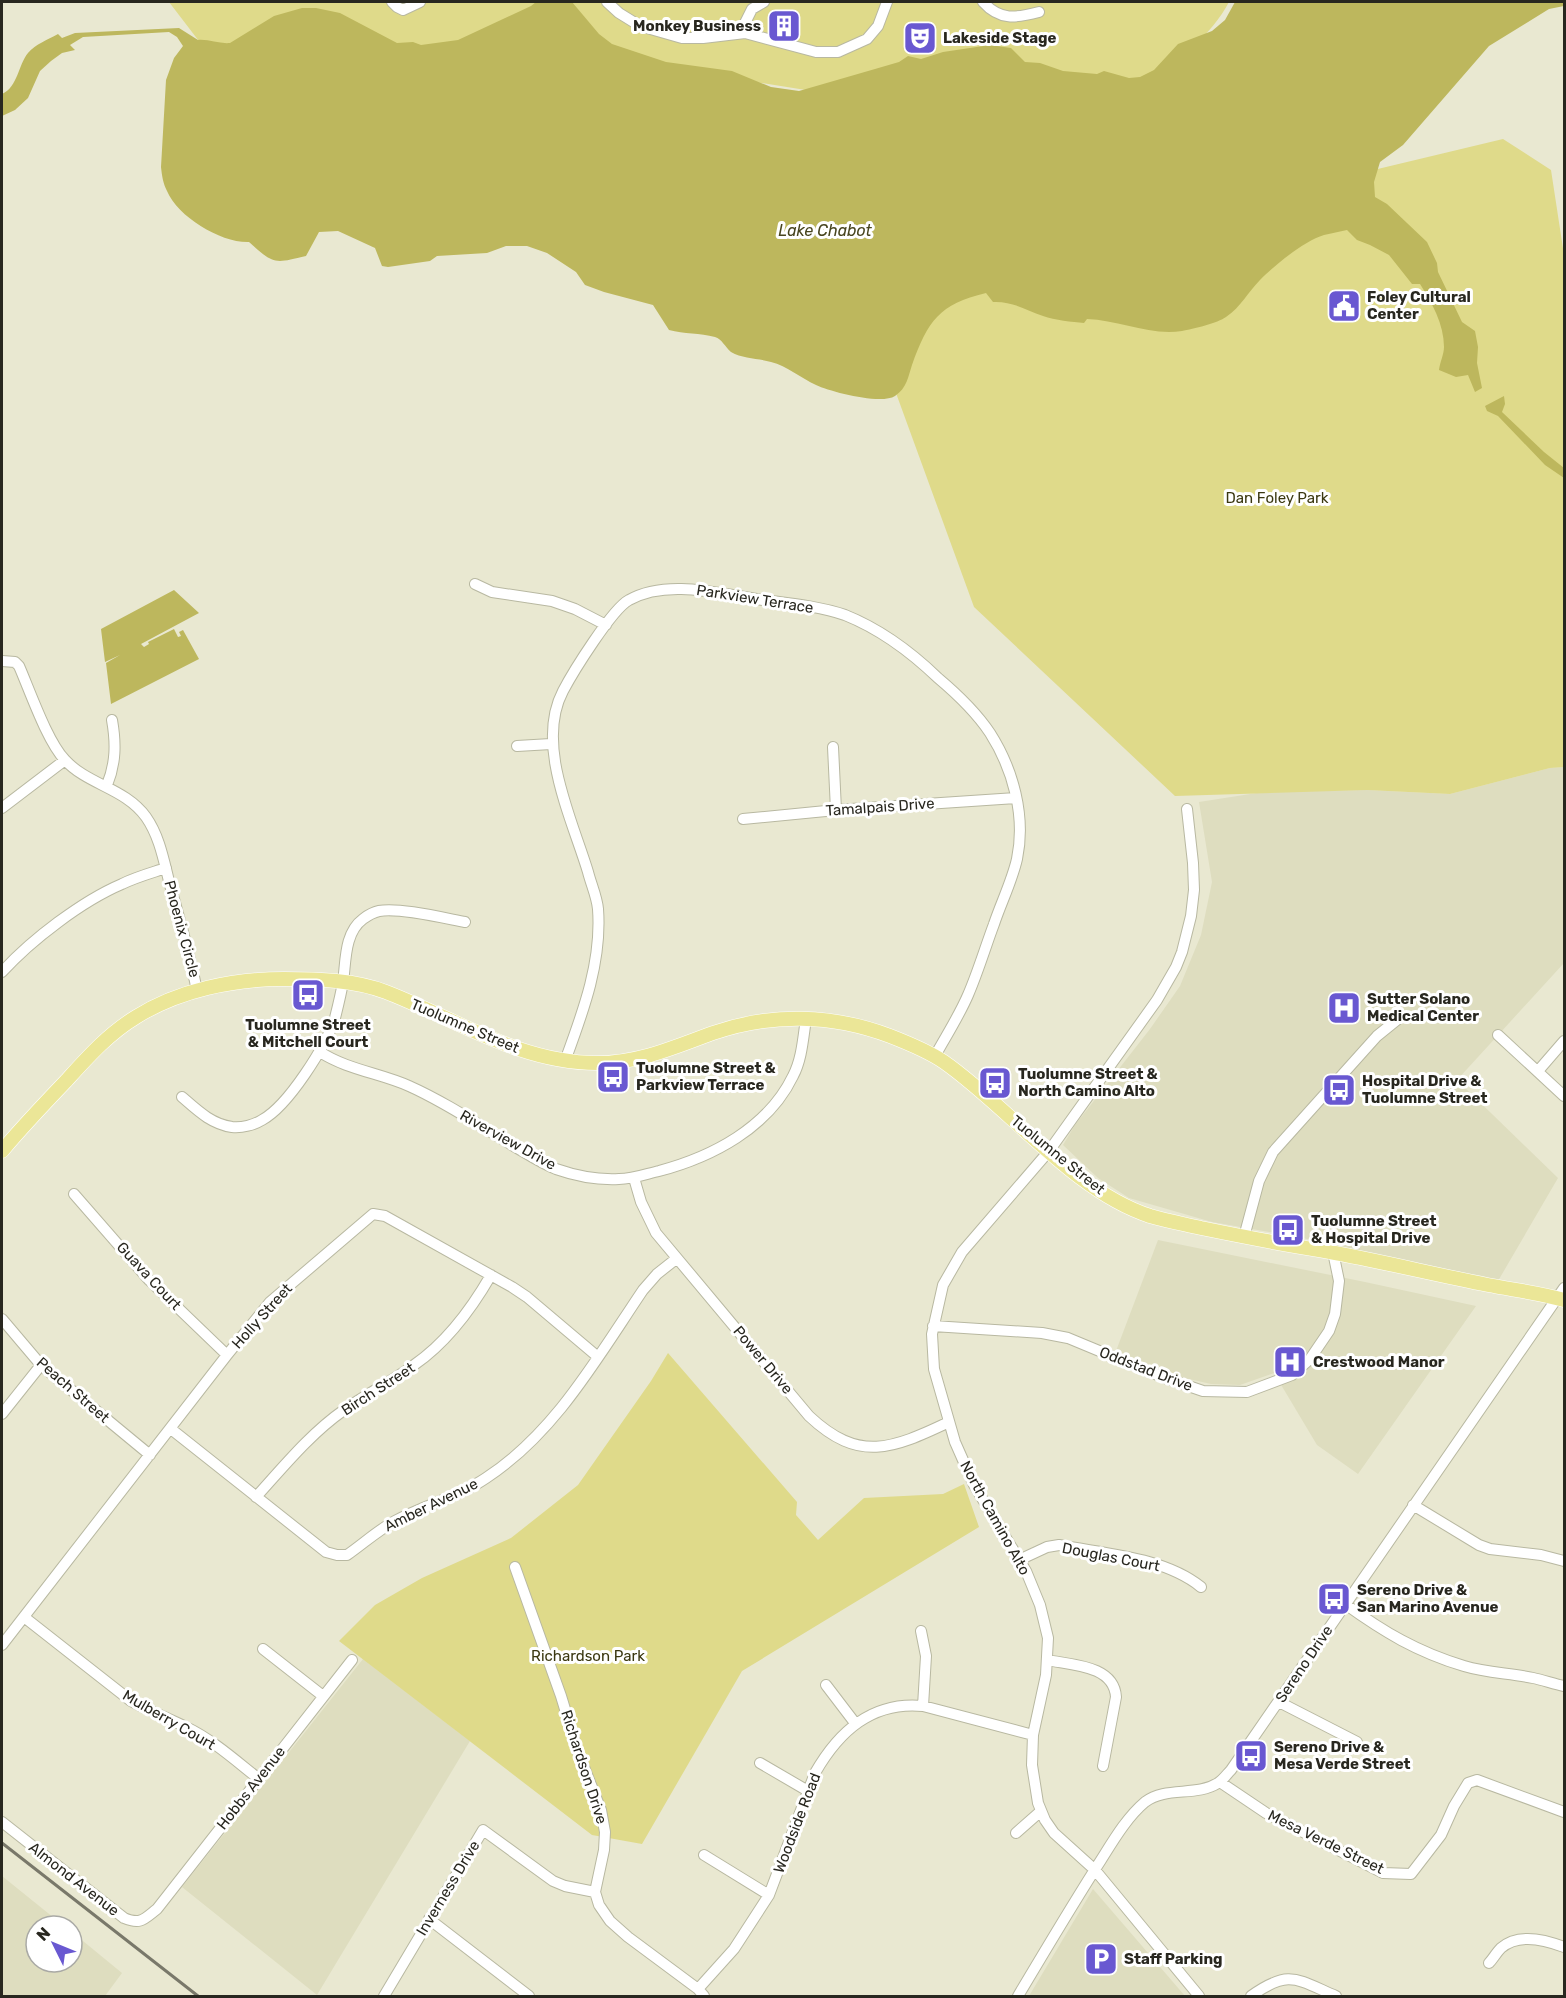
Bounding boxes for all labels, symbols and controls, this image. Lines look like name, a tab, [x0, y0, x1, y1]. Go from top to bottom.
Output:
building icon: Monkey Business	[766, 8, 802, 44]
place label: Monkey Business	[633, 17, 761, 35]
theatre icon: Lakeside Stage	[902, 20, 938, 56]
place label: Lakeside Stage	[943, 29, 1057, 47]
water label: Lake Chabot	[778, 221, 873, 240]
public building icon: Foley Cultural Center	[1326, 288, 1362, 324]
place label: Foley Cultural Center	[1367, 288, 1471, 323]
park label: Dan Foley Park	[1225, 489, 1329, 507]
street label: Parkview Terrace	[695, 581, 815, 617]
street label: Tamalpais Drive	[825, 794, 935, 820]
street label: Phoenix Circle	[160, 878, 204, 980]
bus stop icon: Tuolumne Street & Mitchell Court	[290, 977, 326, 1013]
hospital icon: Sutter Solano Medical Center	[1326, 990, 1362, 1026]
place label: Sutter Solano Medical Center	[1367, 990, 1479, 1025]
street label: Tuolumne Street	[408, 995, 522, 1057]
place label: Tuolumne Street & Mitchell Court	[245, 1016, 371, 1051]
bus stop icon: Tuolumne Street & Parkview Terrace	[595, 1059, 631, 1095]
place label: Tuolumne Street & Parkview Terrace	[636, 1059, 776, 1094]
bus stop icon: Tuolumne Street & North Camino Alto	[977, 1065, 1013, 1101]
place label: Tuolumne Street & North Camino Alto	[1018, 1065, 1158, 1100]
bus stop icon: Hospital Drive & Tuolumne Street	[1321, 1072, 1357, 1108]
place label: Hospital Drive & Tuolumne Street	[1362, 1072, 1487, 1107]
street label: Riverview Drive	[457, 1106, 559, 1174]
street label: Tuolumne Street	[1007, 1112, 1109, 1198]
bus stop icon: Tuolumne Street & Hospital Drive	[1270, 1212, 1306, 1248]
place label: Tuolumne Street & Hospital Drive	[1311, 1212, 1436, 1247]
street label: Guava Court	[113, 1238, 185, 1314]
street label: Holly Street	[228, 1280, 296, 1352]
street label: Power Drive	[729, 1322, 797, 1398]
street label: Oddstad Drive	[1097, 1343, 1195, 1395]
hospital icon: Crestwood Manor	[1272, 1344, 1308, 1380]
street label: Peach Street	[33, 1353, 113, 1427]
place label: Crestwood Manor	[1313, 1353, 1445, 1371]
street label: Birch Street	[338, 1359, 418, 1419]
street label: North Camino Alto	[956, 1458, 1034, 1578]
street label: Amber Avenue	[381, 1475, 481, 1535]
street label: Douglas Court	[1061, 1539, 1162, 1575]
bus stop icon: Sereno Drive & San Marino Avenue	[1316, 1581, 1352, 1617]
place label: Sereno Drive & San Marino Avenue	[1357, 1581, 1499, 1616]
street label: Sereno Drive	[1272, 1622, 1336, 1706]
park label: Richardson Park	[531, 1647, 645, 1665]
street label: Mulberry Court	[119, 1686, 219, 1754]
street label: Richardson Drive	[557, 1708, 611, 1826]
bus stop icon: Sereno Drive & Mesa Verde Street	[1233, 1738, 1269, 1774]
place label: Sereno Drive & Mesa Verde Street	[1274, 1738, 1411, 1773]
street label: Hobbs Avenue	[213, 1743, 289, 1833]
street label: Woodside Road	[770, 1770, 824, 1876]
street label: Mesa Verde Street	[1265, 1806, 1387, 1878]
street label: Inverness Drive	[413, 1837, 483, 1939]
street label: Almond Avenue	[25, 1838, 123, 1920]
north arrow	[24, 1914, 84, 1974]
text: N	[33, 1923, 54, 1945]
parking icon: Staff Parking	[1083, 1941, 1119, 1977]
place label: Staff Parking	[1124, 1950, 1223, 1968]

